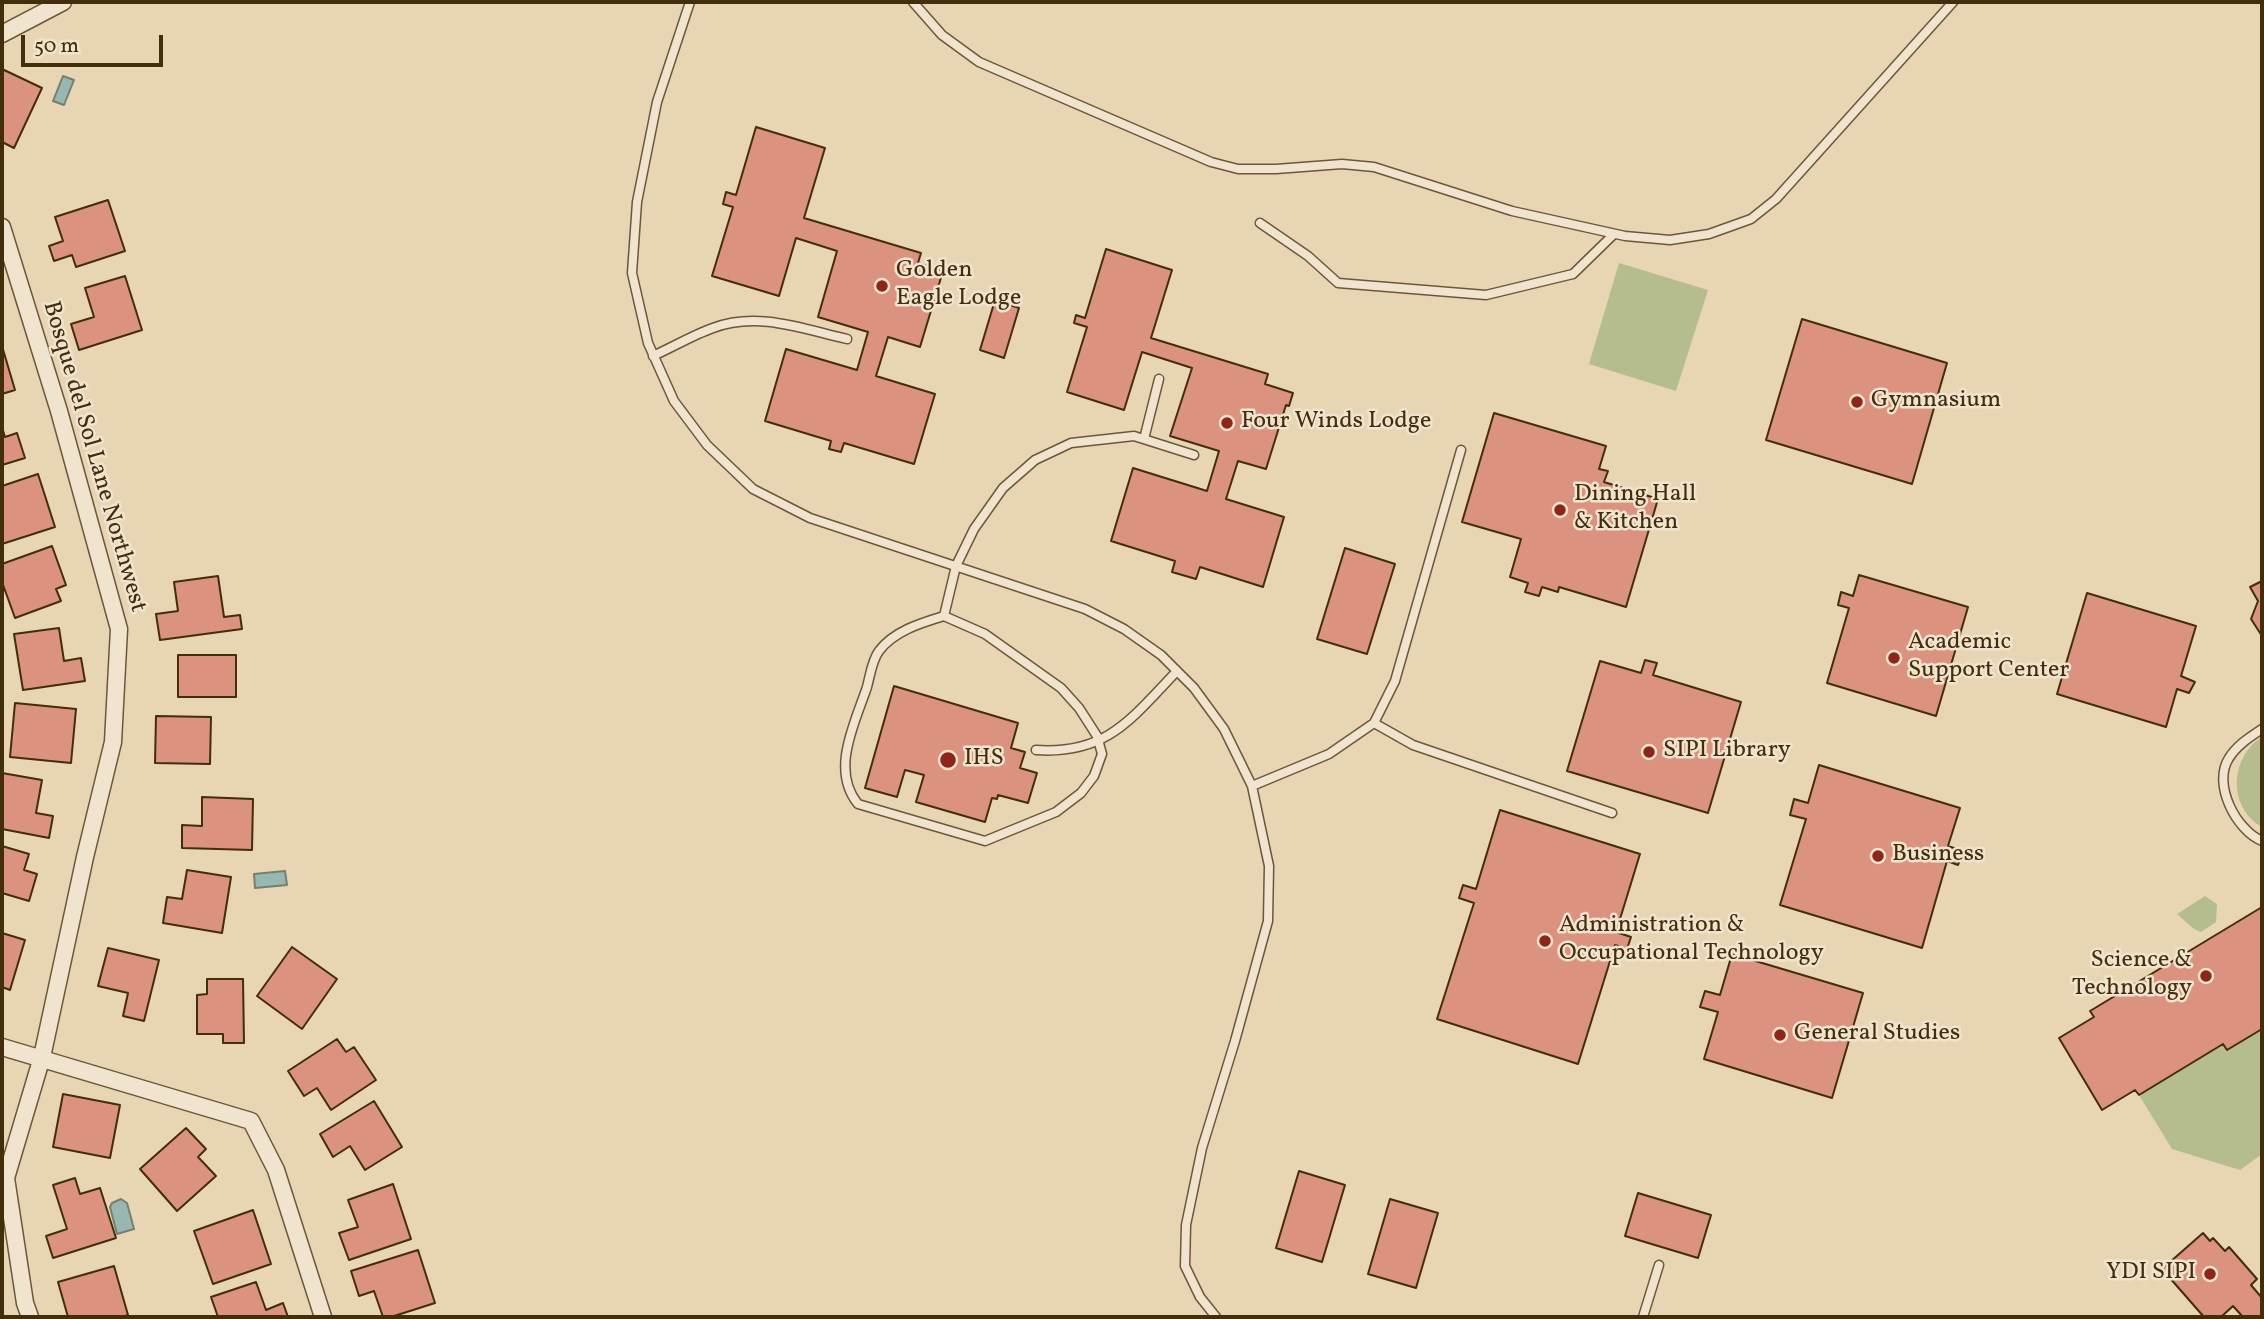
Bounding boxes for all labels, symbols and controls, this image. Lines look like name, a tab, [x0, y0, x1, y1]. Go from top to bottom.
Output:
scale bar	[24, 21, 166, 65]
text: 50 m	[34, 32, 79, 61]
place label: Golden Eagle Lodge	[896, 258, 1021, 314]
marker: Golden Eagle Lodge	[874, 278, 890, 294]
street label: Bosque del Sol Lane Northwest	[35, 298, 151, 616]
place label: Gymnasium	[1871, 388, 2001, 416]
marker: Gymnasium	[1849, 394, 1865, 410]
place label: Four Winds Lodge	[1241, 409, 1431, 437]
marker: Four Winds Lodge	[1219, 415, 1235, 431]
place label: Dining Hall & Kitchen	[1574, 482, 1696, 538]
marker: Dining Hall & Kitchen	[1552, 502, 1568, 518]
place label: Academic Support Center	[1908, 630, 2069, 686]
marker: Academic Support Center	[1886, 650, 1902, 666]
place label: SIPI Library	[1663, 738, 1791, 766]
marker: SIPI Library	[1641, 744, 1657, 760]
place label: IHS	[964, 746, 1004, 774]
marker: IHS	[938, 750, 958, 770]
place label: Business	[1892, 842, 1984, 870]
marker: Business	[1870, 848, 1886, 864]
place label: Administration & Occupational Technology	[1559, 913, 1824, 969]
marker: Administration & Occupational Technology	[1537, 933, 1553, 949]
place label: Science & Technology	[2072, 948, 2192, 1004]
marker: Science & Technology	[2198, 968, 2214, 984]
place label: General Studies	[1794, 1021, 1960, 1049]
marker: General Studies	[1772, 1027, 1788, 1043]
place label: YDI SIPI	[2106, 1260, 2196, 1288]
marker: YDI SIPI	[2202, 1266, 2218, 1282]

